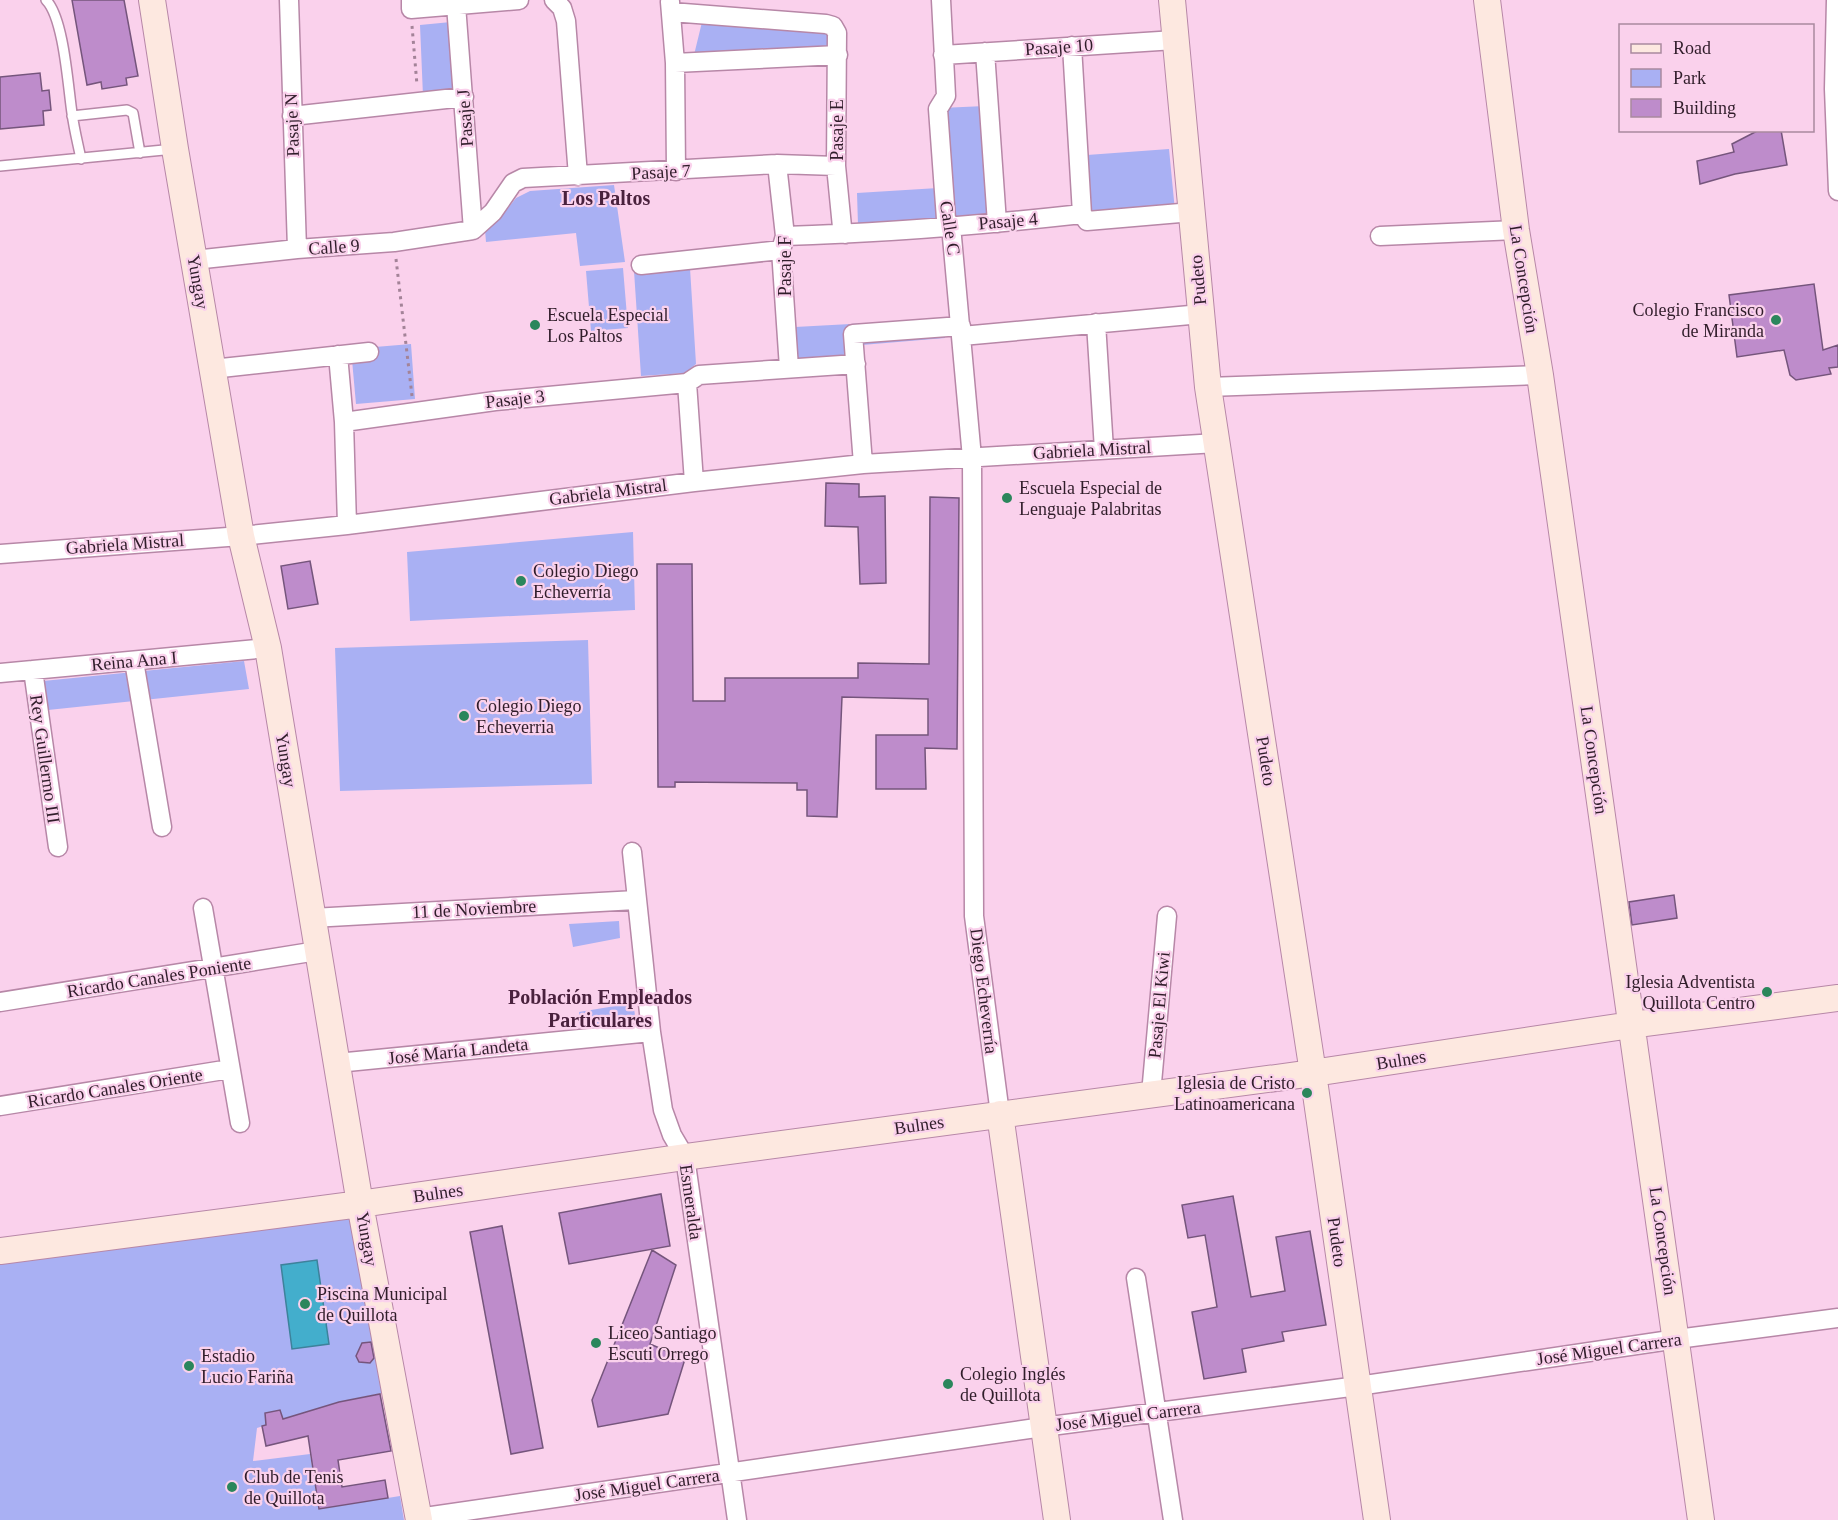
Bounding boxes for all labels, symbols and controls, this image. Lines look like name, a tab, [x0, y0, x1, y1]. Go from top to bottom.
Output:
legend	[1619, 24, 1814, 132]
street label: Pasaje 10	[1024, 35, 1094, 59]
text: Road	[1673, 38, 1711, 58]
text: Park	[1673, 68, 1706, 88]
street label: Pasaje J	[453, 89, 477, 147]
street label: Pasaje N	[281, 93, 303, 157]
text: Building	[1673, 98, 1736, 118]
street label: Pasaje E	[827, 99, 847, 161]
street label: Pasaje 7	[631, 160, 691, 184]
district label: Los Paltos	[562, 187, 650, 209]
street label: Calle C	[936, 200, 964, 256]
street label: Pasaje 4	[977, 208, 1039, 234]
street label: La Concepción	[1506, 223, 1542, 335]
street label: Calle 9	[308, 235, 360, 259]
street label: Pasaje F	[775, 236, 795, 296]
street label: Yungay	[183, 253, 213, 311]
street label: Pudeto	[1186, 254, 1210, 306]
place label: Colegio Francisco de Miranda	[1633, 300, 1764, 341]
place label: Escuela Especial Los Paltos	[547, 305, 668, 346]
marker: Colegio Francisco de Miranda	[1769, 313, 1783, 327]
marker: Escuela Especial Los Paltos	[528, 318, 542, 332]
street label: Pasaje 3	[484, 386, 546, 412]
street label: Gabriela Mistral	[1032, 437, 1152, 463]
street label: Gabriela Mistral	[548, 475, 668, 509]
place label: Escuela Especial de Lenguaje Palabritas	[1019, 478, 1162, 519]
marker: Escuela Especial de Lenguaje Palabritas	[1000, 491, 1014, 505]
street label: Gabriela Mistral	[65, 530, 185, 558]
place label: Colegio Diego Echeverría	[533, 561, 639, 602]
marker: Colegio Diego Echeverría	[514, 574, 528, 588]
street label: Reina Ana I	[90, 647, 178, 675]
street label: Rey Guillermo III	[26, 693, 64, 825]
place label: Colegio Diego Echeverria	[476, 696, 582, 737]
street label: La Concepción	[1576, 704, 1612, 816]
marker: Colegio Diego Echeverria	[457, 709, 471, 723]
street label: Yungay	[272, 731, 300, 789]
street label: Pudeto	[1252, 735, 1280, 787]
street label: 11 de Noviembre	[411, 896, 537, 922]
street label: Diego Echeverría	[966, 927, 1002, 1055]
street label: Pasaje El Kiwi	[1144, 951, 1174, 1059]
street label: Ricardo Canales Poniente	[66, 953, 252, 1001]
place label: Iglesia Adventista Quillota Centro	[1626, 972, 1755, 1013]
marker: Iglesia Adventista Quillota Centro	[1760, 985, 1774, 999]
district label: Población Empleados Particulares	[508, 986, 692, 1031]
street label: José María Landeta	[387, 1034, 529, 1068]
street label: Bulnes	[1375, 1046, 1427, 1074]
street label: Ricardo Canales Oriente	[26, 1064, 204, 1112]
place label: Iglesia de Cristo Latinoamericana	[1174, 1073, 1295, 1114]
marker: Iglesia de Cristo Latinoamericana	[1300, 1086, 1314, 1100]
street label: Bulnes	[893, 1112, 945, 1138]
street label: Esmeralda	[676, 1163, 706, 1241]
street label: Bulnes	[412, 1180, 464, 1206]
street label: La Concepción	[1645, 1185, 1681, 1297]
street label: Yungay	[352, 1210, 382, 1268]
street label: Pudeto	[1324, 1216, 1350, 1268]
place label: Piscina Municipal de Quillota	[317, 1284, 447, 1325]
marker: Piscina Municipal de Quillota	[298, 1297, 312, 1311]
place label: Liceo Santiago Escuti Orrego	[608, 1323, 716, 1364]
street label: José Miguel Carrera	[1535, 1329, 1683, 1369]
marker: Liceo Santiago Escuti Orrego	[589, 1336, 603, 1350]
place label: Estadio Lucio Fariña	[201, 1346, 293, 1387]
marker: Estadio Lucio Fariña	[182, 1359, 196, 1373]
place label: Colegio Inglés de Quillota	[960, 1364, 1066, 1405]
marker: Colegio Inglés de Quillota	[941, 1377, 955, 1391]
street label: José Miguel Carrera	[1054, 1397, 1202, 1435]
street label: José Miguel Carrera	[573, 1465, 721, 1505]
place label: Club de Tenis de Quillota	[244, 1467, 343, 1508]
marker: Club de Tenis de Quillota	[225, 1480, 239, 1494]

